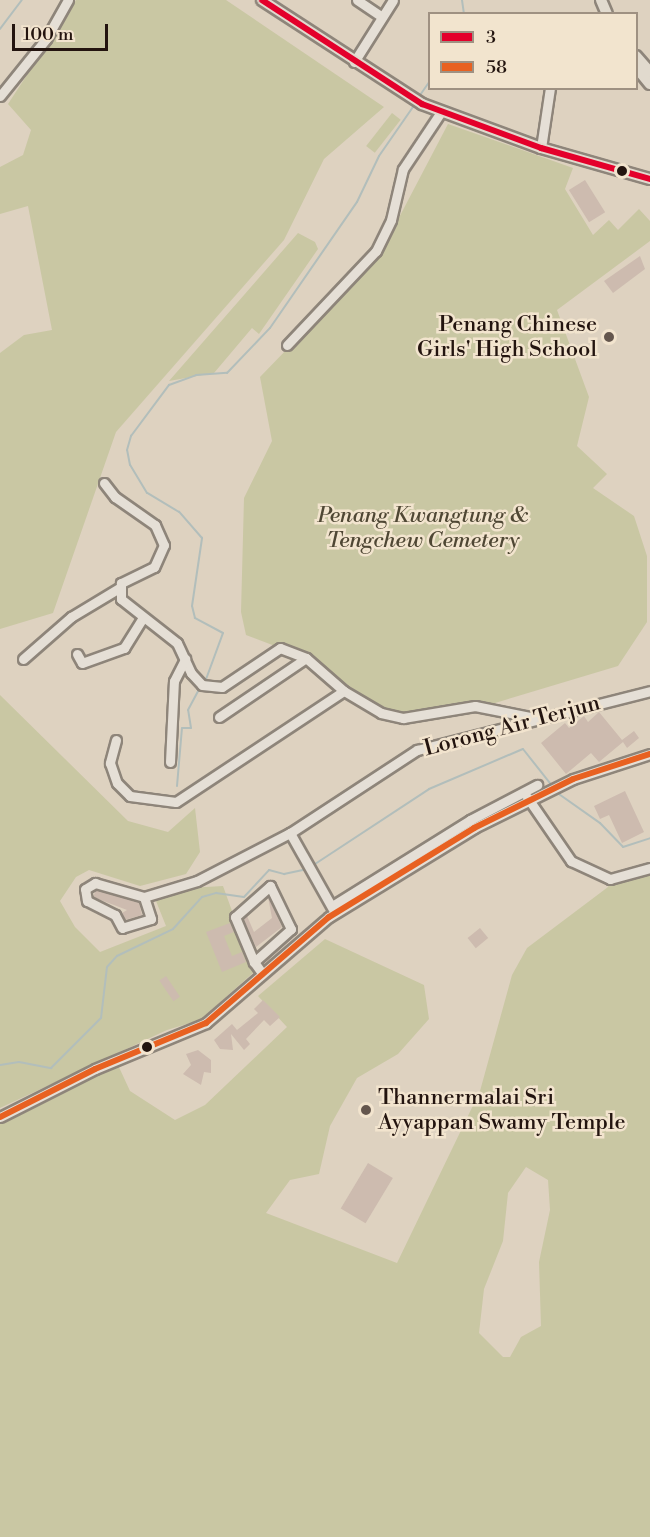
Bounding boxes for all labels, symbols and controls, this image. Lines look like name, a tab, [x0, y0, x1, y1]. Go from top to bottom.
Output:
scale bar	[15, 12, 111, 50]
legend	[428, 12, 638, 90]
text: 100 m	[23, 23, 74, 46]
text: 3	[486, 26, 496, 49]
text: 58	[486, 56, 507, 79]
unlabelled marker	[616, 165, 628, 177]
place label: Penang Chinese Girls' High School	[417, 311, 597, 362]
marker: Penang Chinese Girls' High School	[602, 330, 616, 344]
park label: Penang Kwangtung & Tengchew Cemetery	[317, 502, 529, 554]
street label: Lorong Air Terjun	[421, 690, 603, 762]
unlabelled marker	[141, 1041, 153, 1053]
place label: Thannermalai Sri Ayyappan Swamy Temple	[378, 1084, 626, 1136]
marker: Thannermalai Sri Ayyappan Swamy Temple	[359, 1103, 373, 1117]

